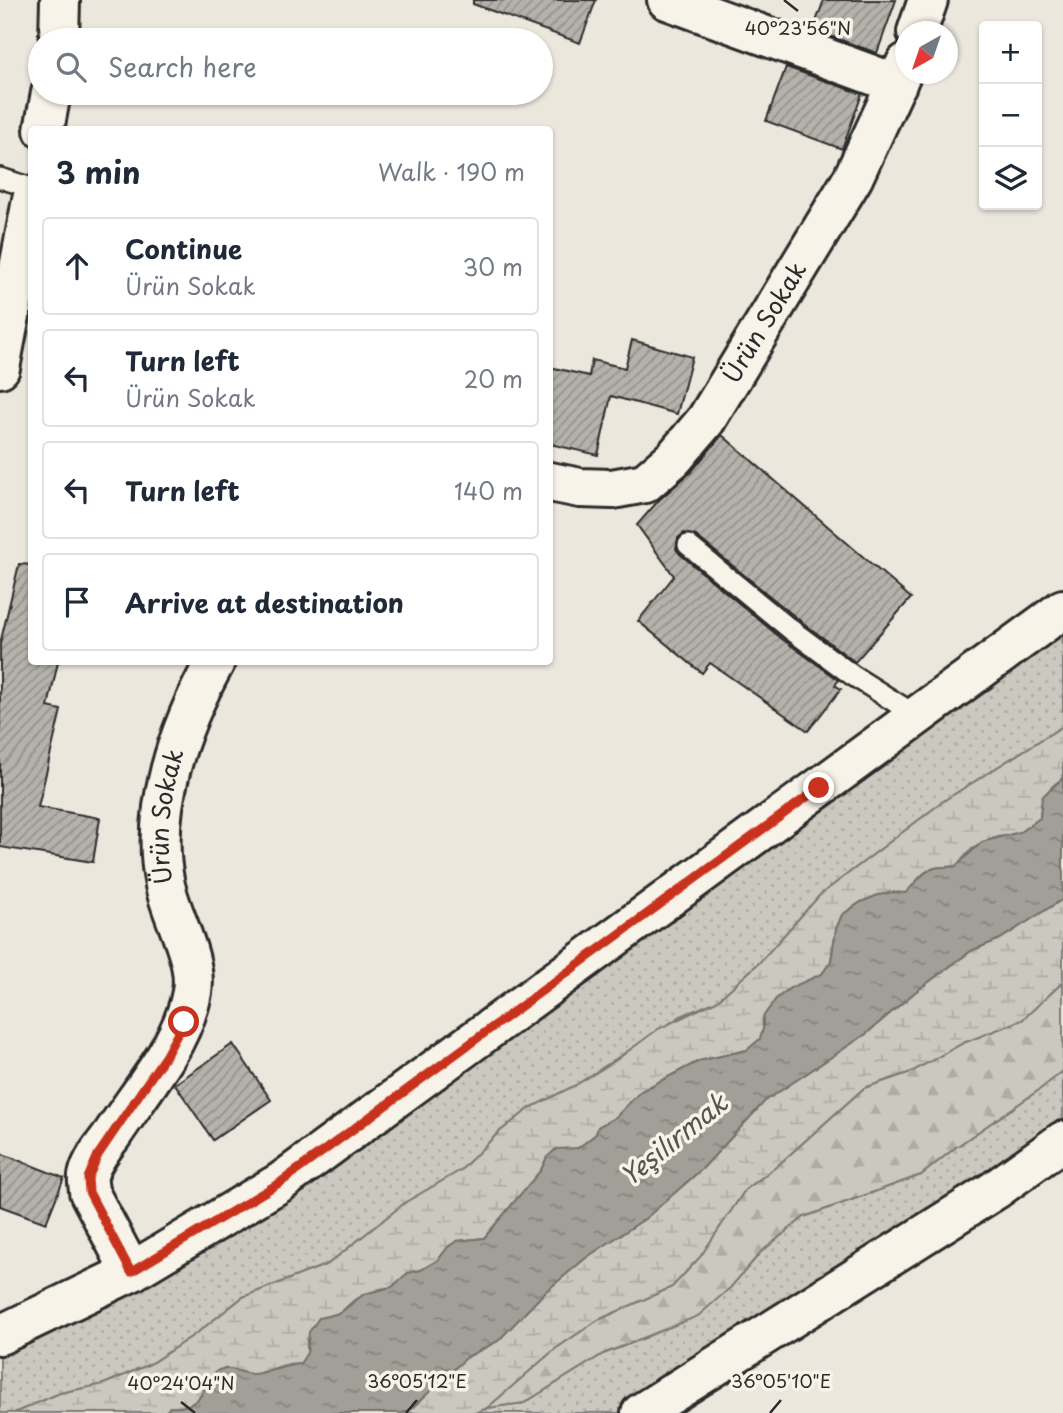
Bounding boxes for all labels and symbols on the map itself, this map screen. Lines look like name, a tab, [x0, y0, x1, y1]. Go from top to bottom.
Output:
text: 40°23'56"N	[745, 14, 851, 41]
north arrow	[895, 21, 958, 84]
street label: Ürün Sokak	[713, 254, 814, 389]
street label: Ürün Sokak	[140, 744, 192, 887]
route end	[803, 772, 834, 803]
route start	[168, 1006, 199, 1037]
water label: Yeşilırmak	[611, 1083, 736, 1194]
text: 36°05'12"E	[367, 1367, 467, 1394]
text: 36°05'10"E	[731, 1367, 831, 1394]
text: 40°24'04"N	[128, 1369, 234, 1396]

